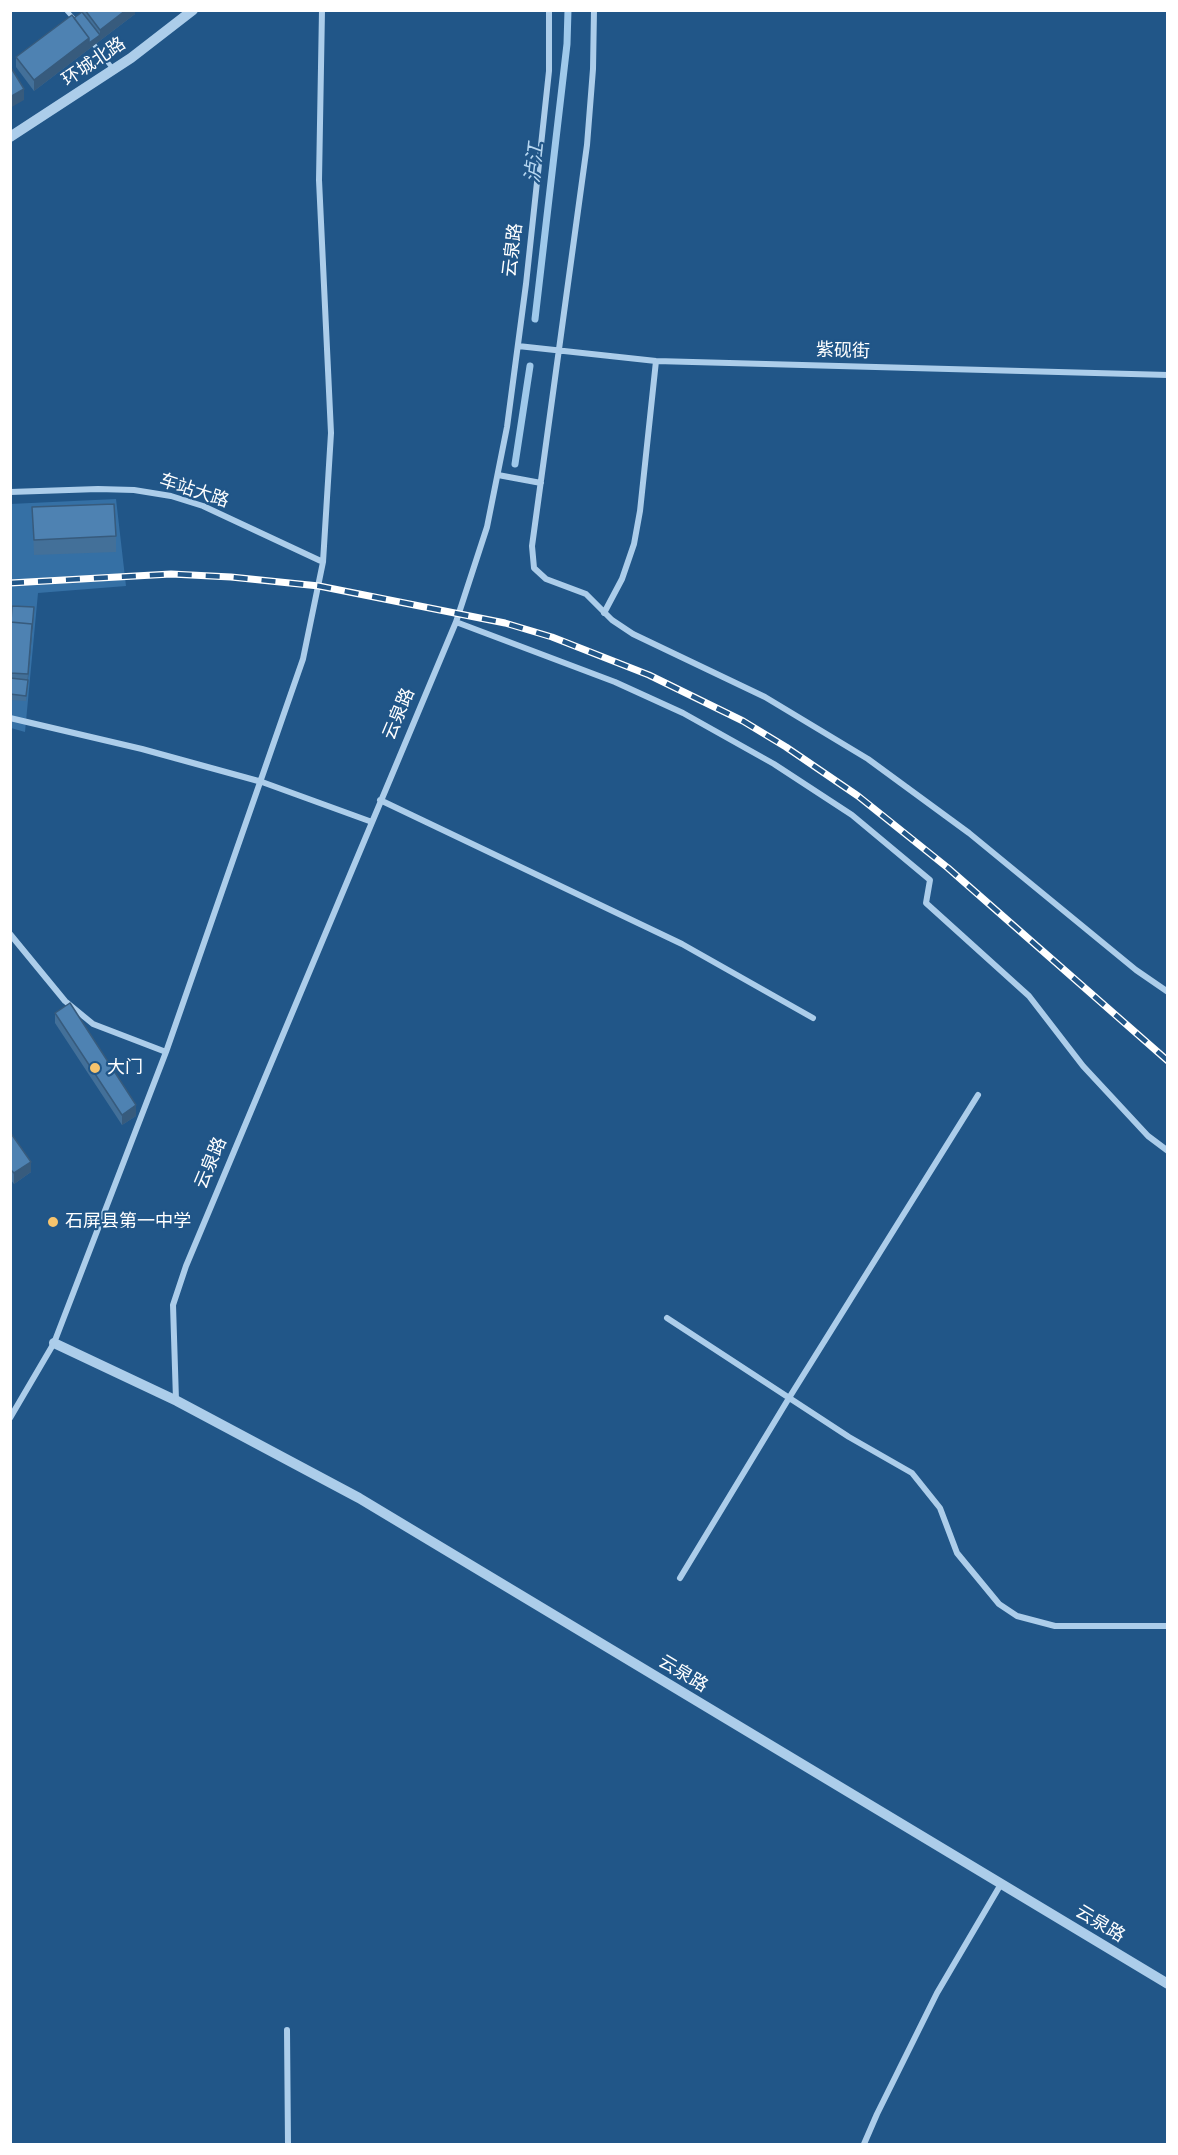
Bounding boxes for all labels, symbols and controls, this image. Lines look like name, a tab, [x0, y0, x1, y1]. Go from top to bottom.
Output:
street label: 环城北路	[58, 33, 130, 91]
water label: 泸江	[521, 142, 549, 184]
street label: 云泉路	[499, 222, 527, 278]
street label: 紫砚街	[816, 339, 870, 363]
street label: 车站大路	[156, 470, 232, 512]
street label: 云泉路	[379, 685, 419, 743]
place label: 大门	[107, 1057, 143, 1079]
marker: 大门	[88, 1061, 102, 1075]
street label: 云泉路	[191, 1134, 231, 1192]
place label: 石屏县第一中学	[65, 1211, 191, 1233]
marker: 石屏县第一中学	[46, 1215, 60, 1229]
street label: 云泉路	[654, 1651, 712, 1697]
street label: 云泉路	[1071, 1901, 1129, 1947]

